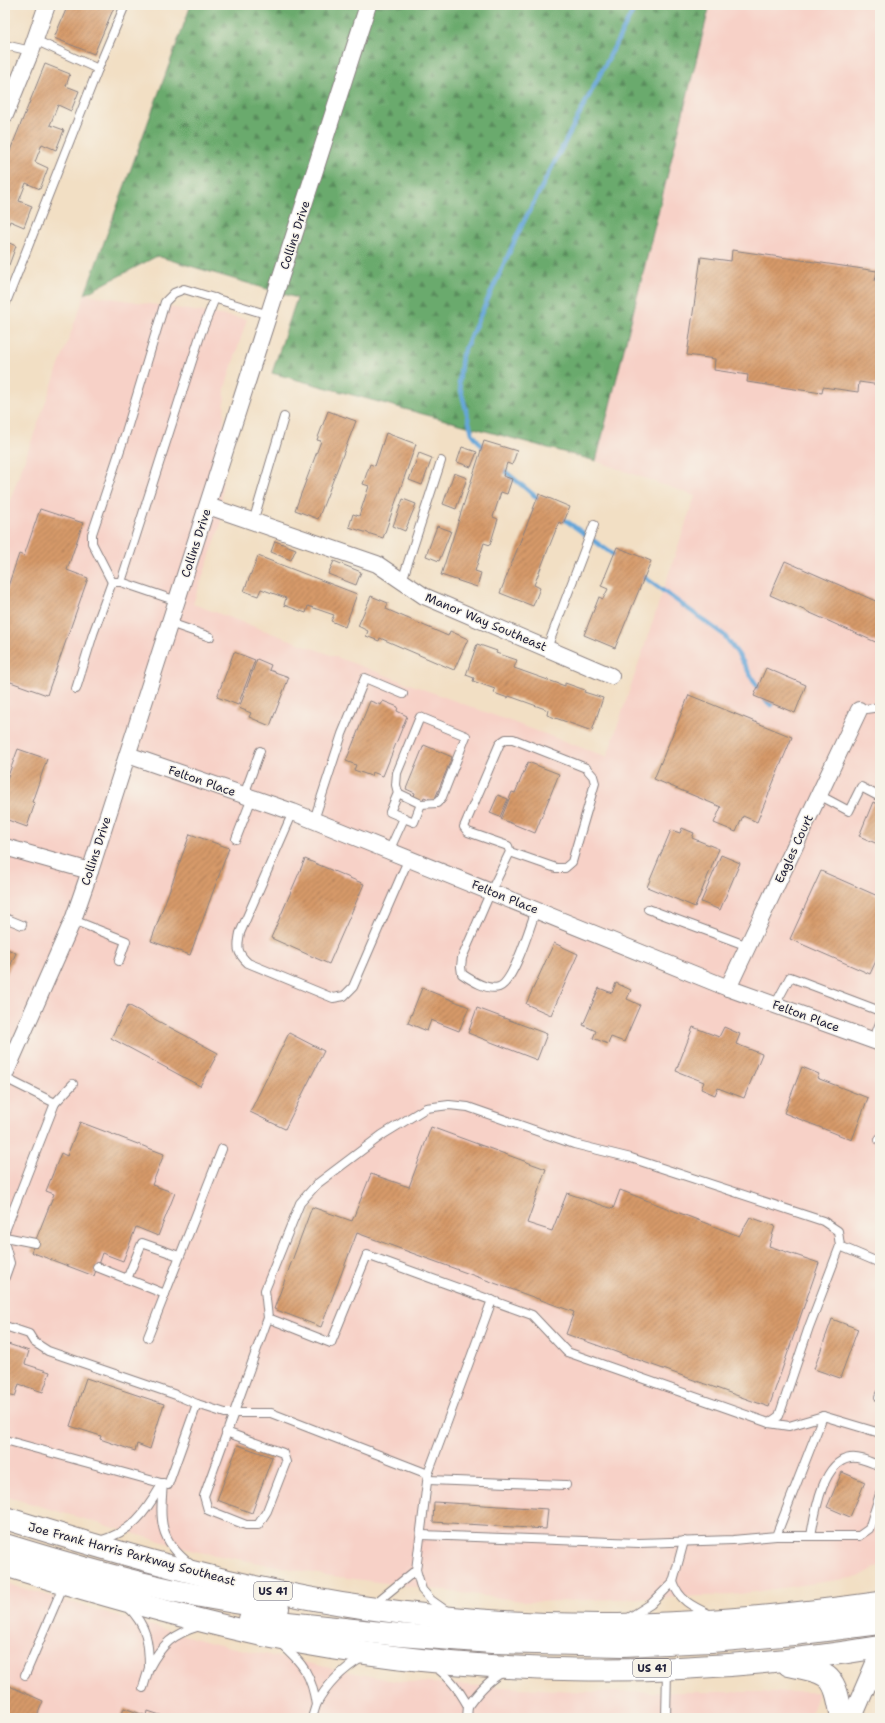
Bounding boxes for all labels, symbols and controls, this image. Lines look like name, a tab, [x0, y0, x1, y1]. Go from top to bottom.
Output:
street label: Collins Drive	[276, 198, 314, 271]
street label: Collins Drive	[177, 506, 215, 579]
street label: Manor Way Southeast	[423, 589, 549, 655]
street label: Felton Place	[166, 762, 238, 800]
street label: Eagles Court	[771, 812, 817, 886]
street label: Collins Drive	[77, 814, 115, 887]
street label: Felton Place	[469, 876, 541, 918]
street label: Felton Place	[770, 996, 842, 1036]
street label: Joe Frank Harris Parkway Southeast	[27, 1519, 237, 1589]
road number: US 41	[254, 1582, 292, 1600]
road number: US 41	[633, 1659, 671, 1677]

